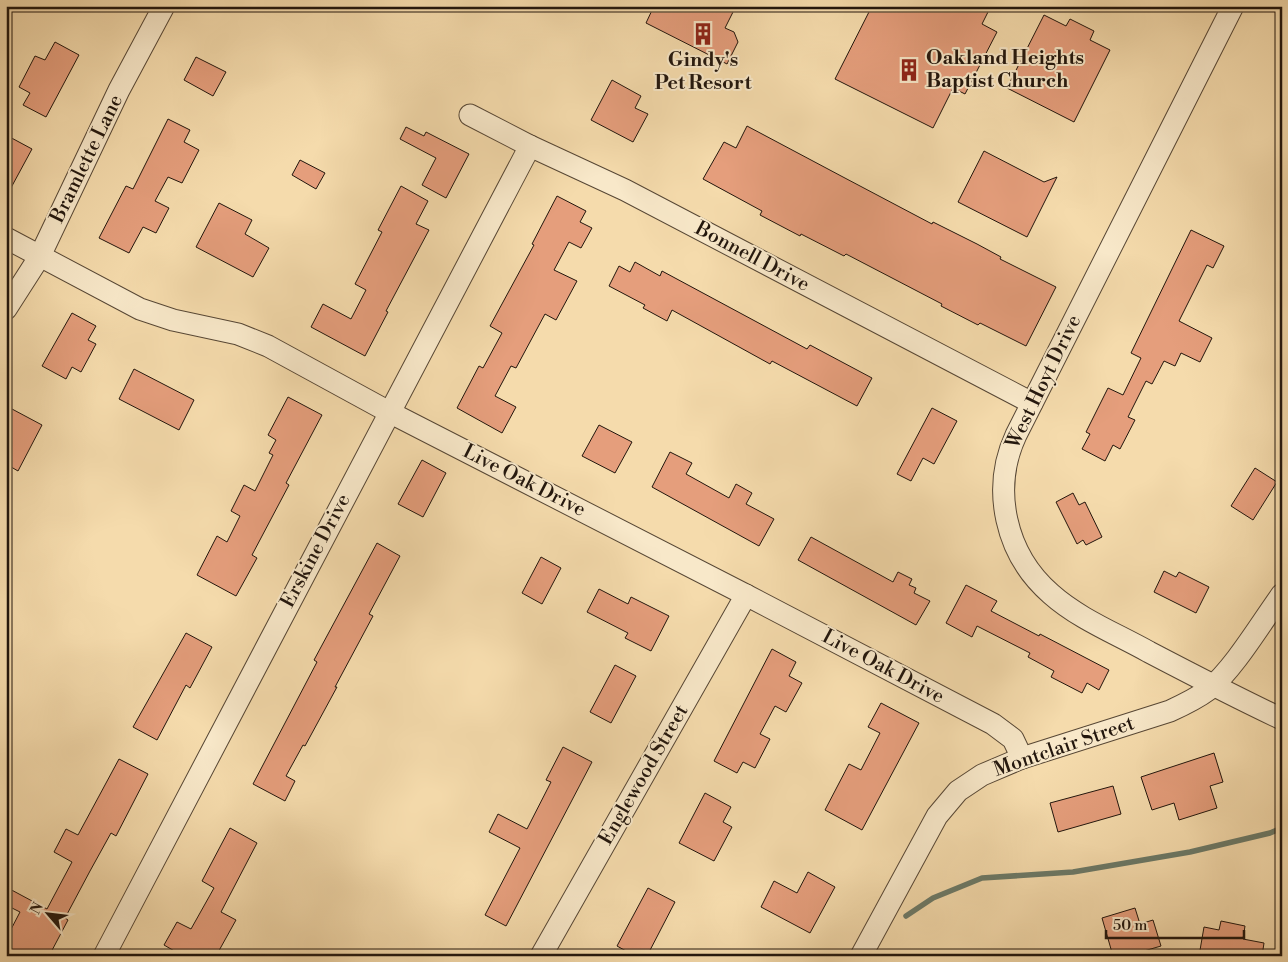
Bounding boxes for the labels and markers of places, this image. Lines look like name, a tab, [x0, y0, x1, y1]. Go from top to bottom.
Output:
building icon: Gindy's Pet Resort	[690, 21, 716, 47]
place label: Oakland Heights Baptist Church	[926, 46, 1084, 94]
place label: Gindy's Pet Resort	[654, 48, 752, 96]
building icon: Oakland Heights Baptist Church	[896, 57, 922, 83]

